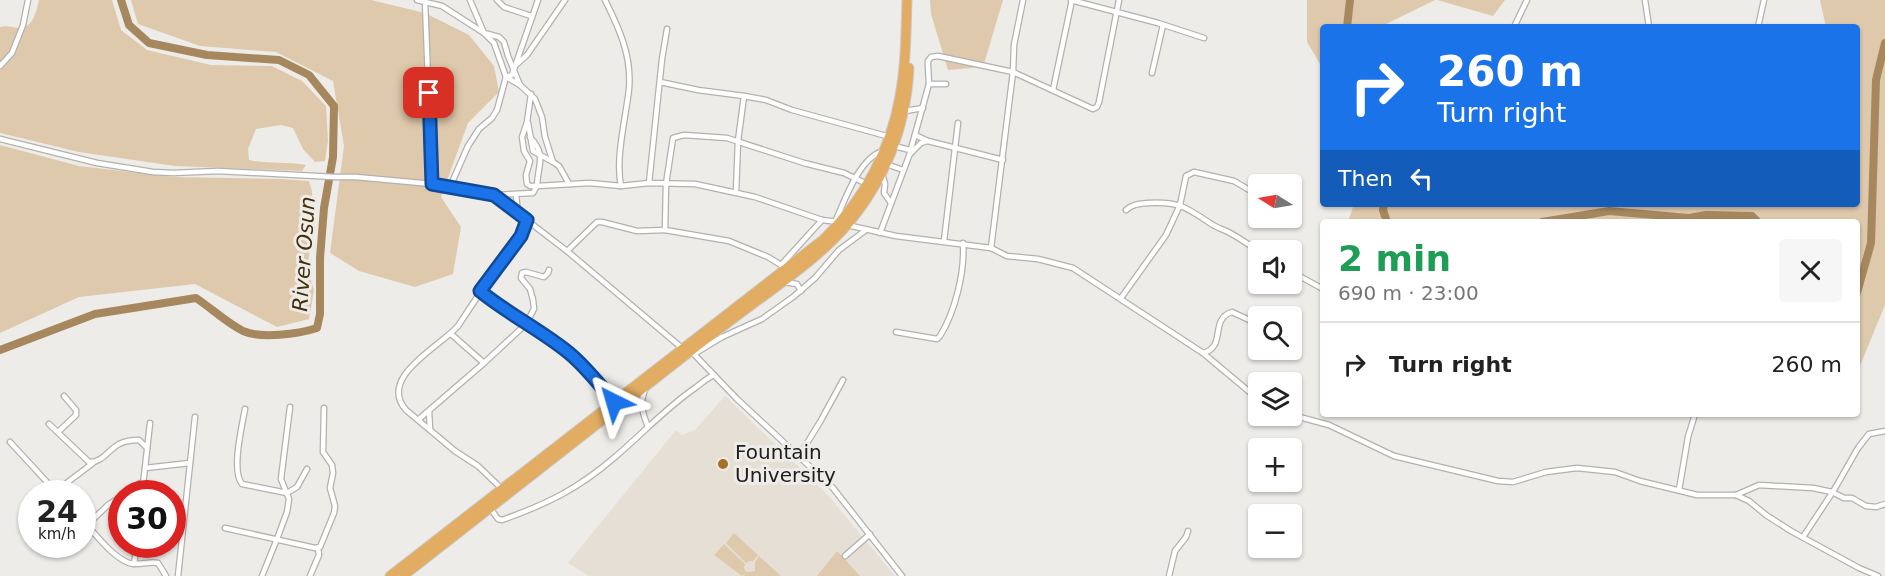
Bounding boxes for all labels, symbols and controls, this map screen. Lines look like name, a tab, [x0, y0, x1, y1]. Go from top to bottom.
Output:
text: 260 m	[1437, 47, 1583, 96]
icon: right	[1338, 48, 1416, 126]
pin	[403, 67, 454, 118]
icon: arrive	[412, 76, 445, 109]
text: Turn right	[1437, 97, 1566, 128]
icon: left	[1405, 162, 1438, 195]
text: Then	[1338, 166, 1393, 191]
north arrow	[1248, 174, 1302, 228]
map controls	[1248, 174, 1302, 558]
water label: River Osun	[288, 196, 320, 312]
text: 2 min	[1338, 238, 1451, 279]
button: close	[1779, 239, 1842, 302]
button: sound	[1248, 240, 1302, 294]
text: 690 m · 23:00	[1338, 281, 1479, 305]
button: search	[1248, 306, 1302, 360]
icon: right	[1338, 348, 1371, 381]
text: Turn right	[1389, 352, 1512, 377]
text: 260 m	[1772, 352, 1842, 377]
position arrow	[582, 370, 646, 434]
button: layers	[1248, 372, 1302, 426]
button: +	[1248, 438, 1302, 492]
place label: Fountain University	[735, 440, 836, 487]
marker: Fountain University	[716, 457, 730, 471]
speed limit sign: 30	[108, 480, 186, 558]
text: 24	[36, 494, 78, 529]
button: −	[1248, 504, 1302, 558]
text: km/h	[38, 525, 76, 543]

